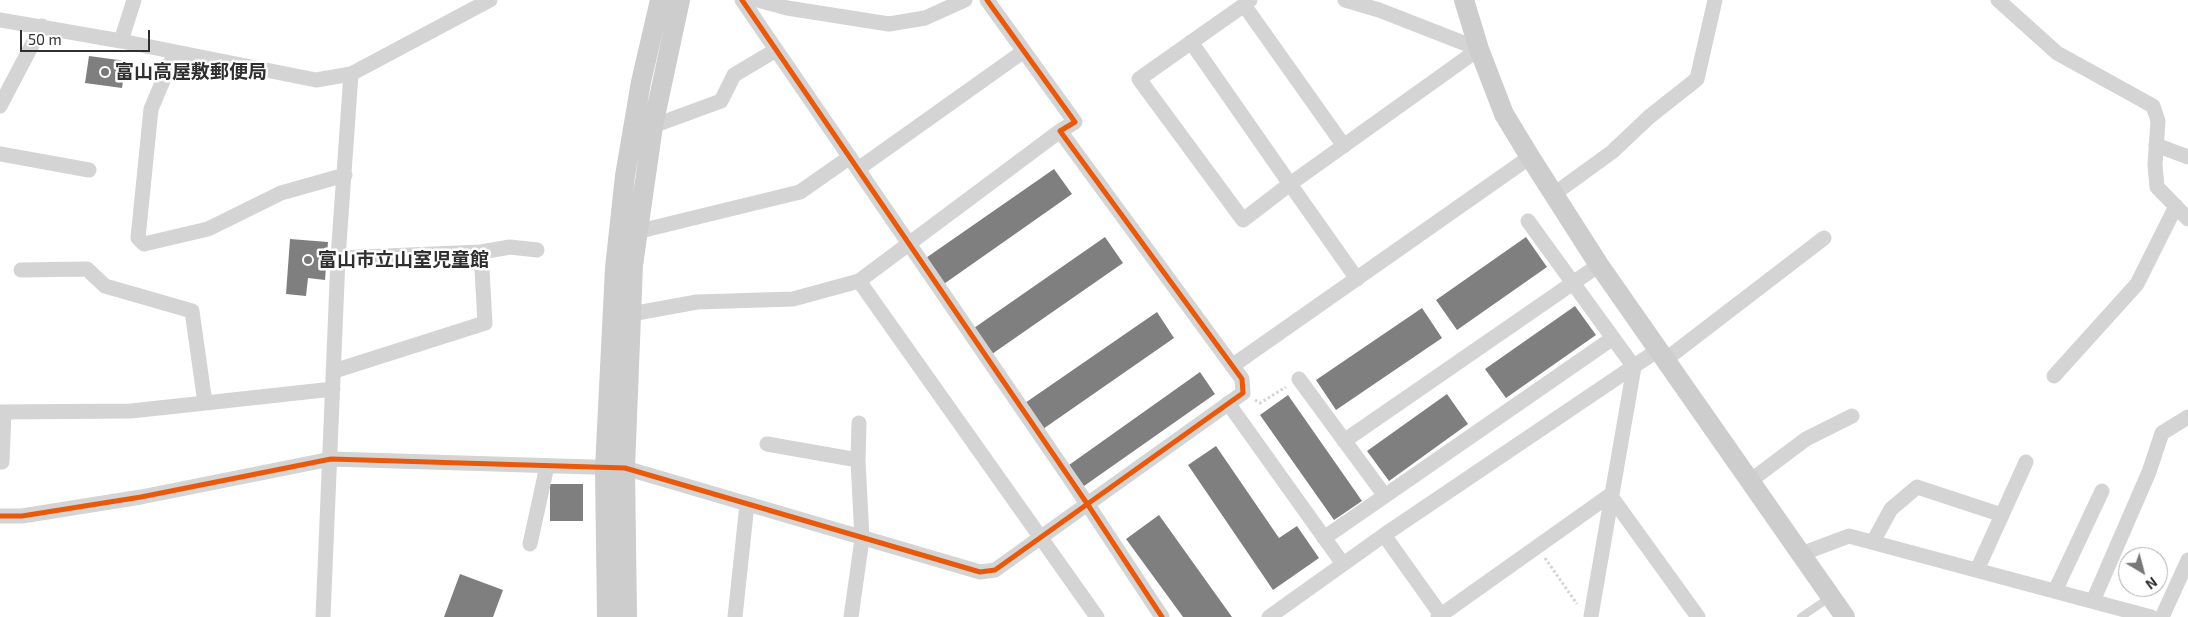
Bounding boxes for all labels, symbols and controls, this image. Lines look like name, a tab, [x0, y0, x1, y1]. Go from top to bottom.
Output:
scale bar	[22, 20, 152, 52]
text: 50 m	[28, 30, 62, 48]
place label: 富山高屋敷郵便局	[115, 61, 267, 83]
marker: 富山高屋敷郵便局	[99, 66, 111, 78]
place label: 富山市立山室児童館	[318, 249, 489, 271]
marker: 富山市立山室児童館	[302, 254, 314, 266]
north arrow	[2118, 547, 2168, 597]
text: N	[2143, 574, 2161, 593]

